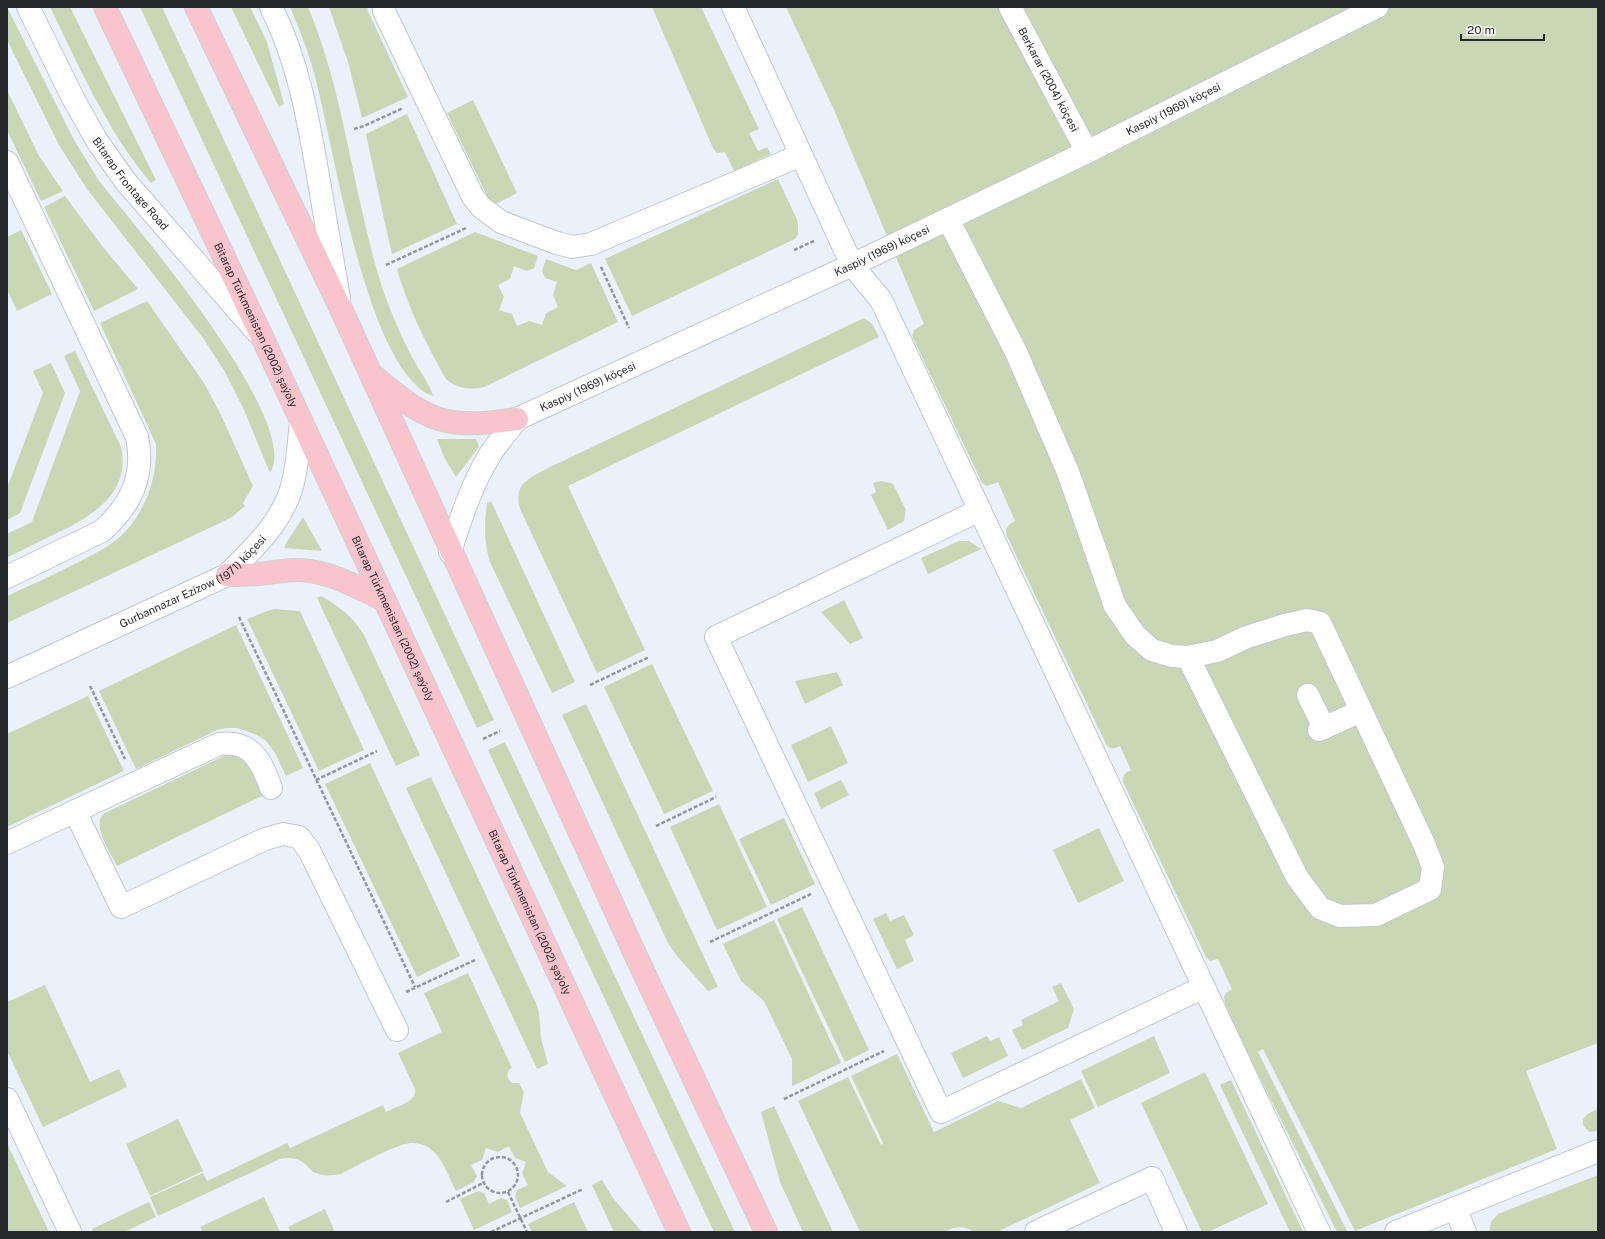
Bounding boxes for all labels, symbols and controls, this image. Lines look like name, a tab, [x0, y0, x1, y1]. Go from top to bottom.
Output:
scale bar	[1461, 16, 1544, 42]
text: 20 m	[1467, 23, 1495, 37]
street label: Berkarar (2004) köçesi	[1016, 25, 1081, 134]
street label: Kaspiy (1969) köçesi	[1124, 80, 1222, 138]
street label: Bitarap Frontage Road	[90, 135, 171, 232]
street label: Kaspiy (1969) köçesi	[832, 223, 931, 278]
street label: Bitarap Türkmenistan (2002) şaýoly	[212, 241, 300, 409]
street label: Kaspiy (1969) köçesi	[538, 359, 637, 414]
street label: Gurbannazar Ezizow (1971) köçesi	[118, 533, 268, 630]
street label: Bitarap Türkmenistan (2002) şaýoly	[350, 534, 437, 703]
street label: Bitarap Türkmenistan (2002) şaýoly	[486, 828, 574, 997]

